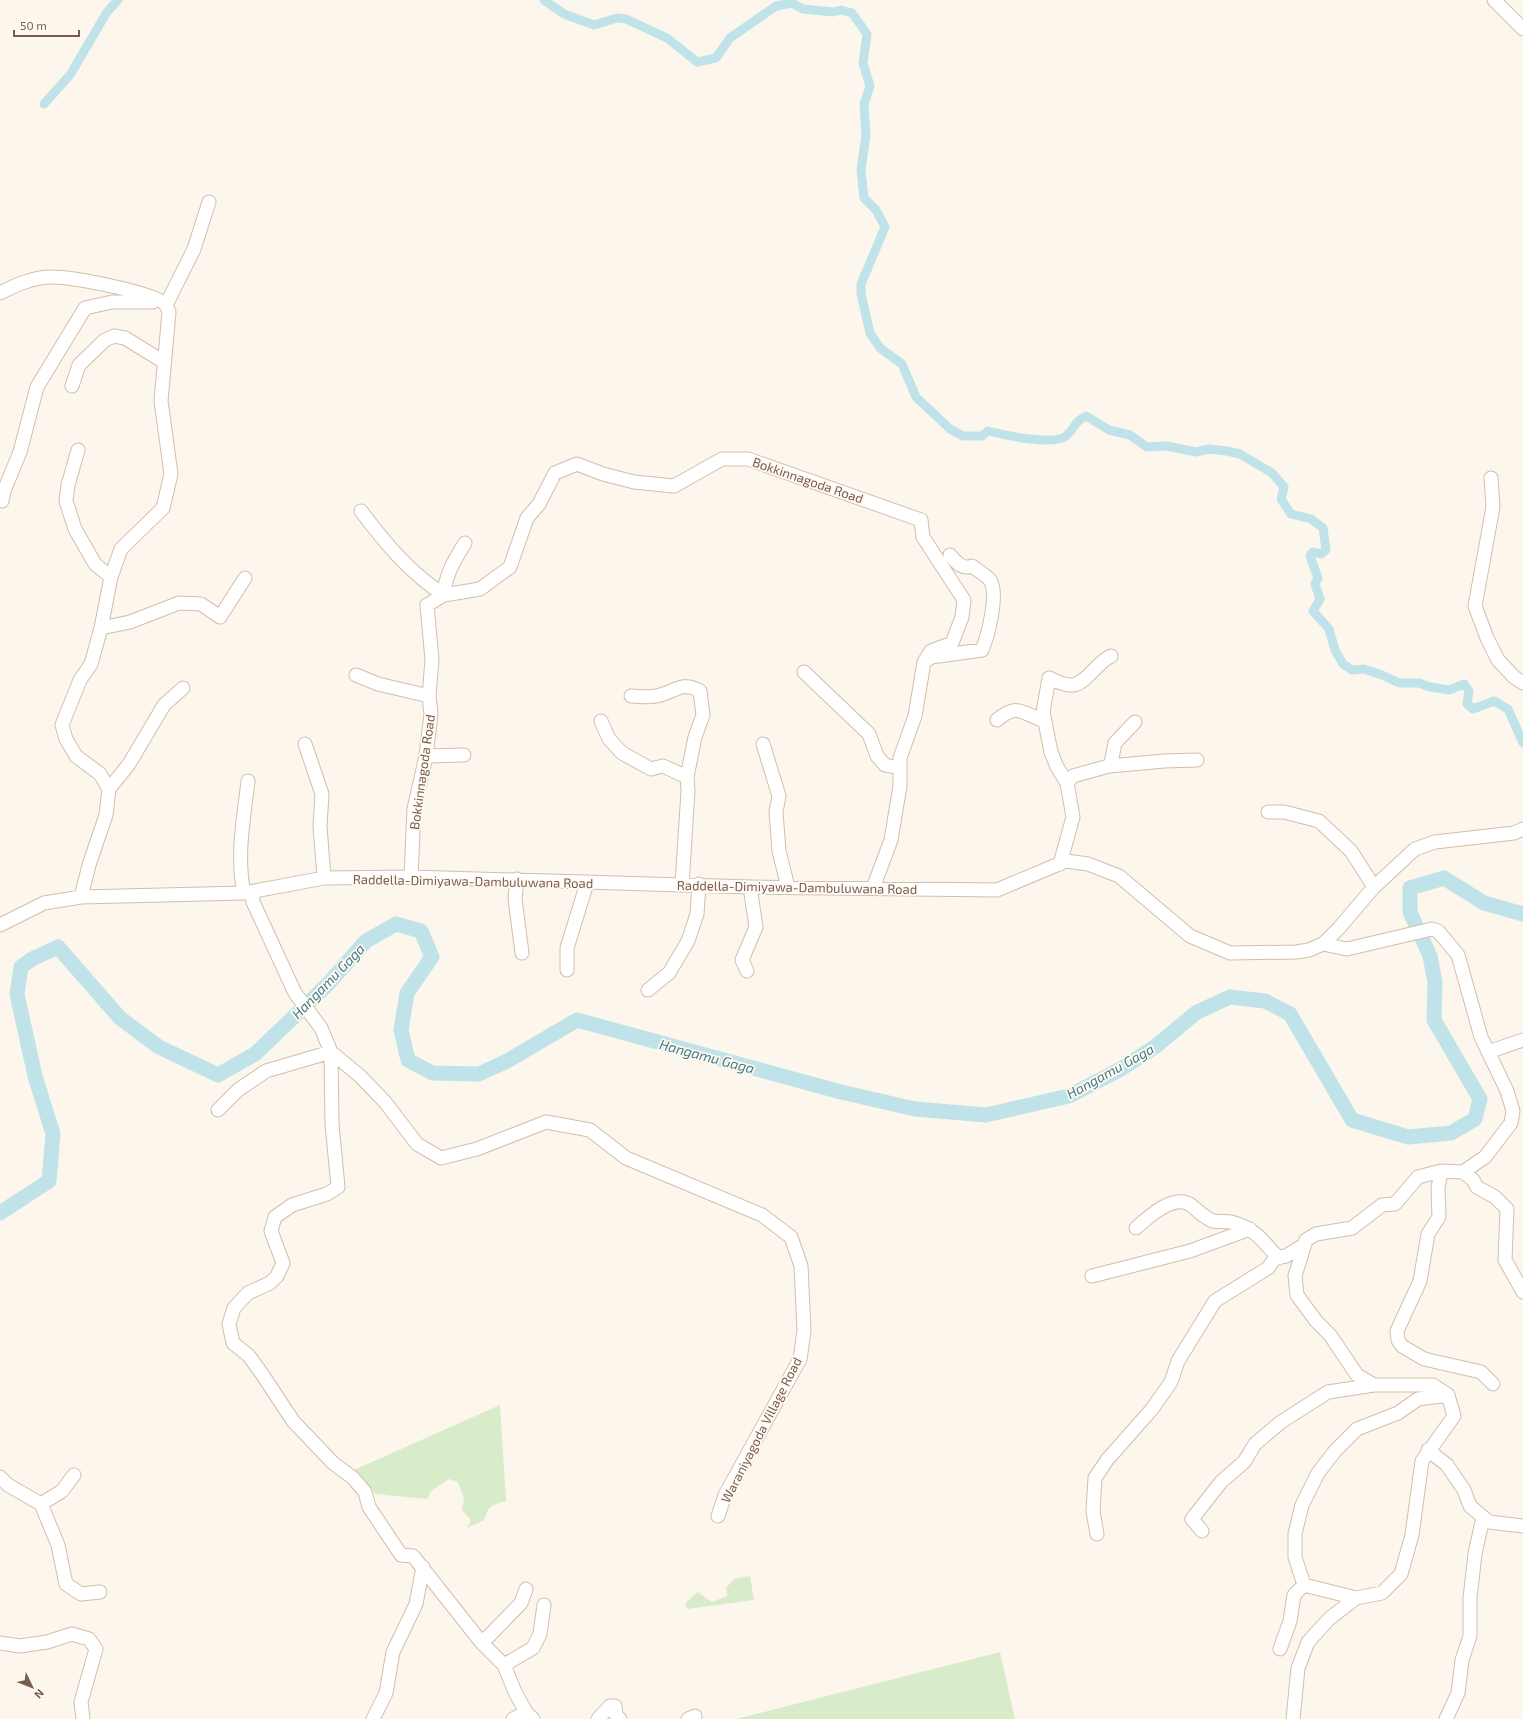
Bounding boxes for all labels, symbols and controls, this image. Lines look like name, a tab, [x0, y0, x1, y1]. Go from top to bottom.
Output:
scale bar	[14, 12, 79, 38]
text: 50 m	[20, 18, 47, 32]
street label: Bokkinnagoda Road	[750, 454, 866, 506]
street label: Bokkinnagoda Road	[406, 713, 438, 831]
street label: Raddella-Dimiyawa-Dambuluwana Road	[353, 871, 593, 891]
street label: Raddella-Dimiyawa-Dambuluwana Road	[677, 877, 917, 897]
water label: Hangamu Gaga	[288, 940, 368, 1022]
water label: Hangamu Gaga	[658, 1035, 756, 1077]
water label: Hangamu Gaga	[1063, 1040, 1157, 1102]
street label: Waraniyagoda Village Road	[717, 1355, 805, 1505]
north arrow	[12, 1667, 52, 1707]
text: N	[32, 1687, 47, 1702]

